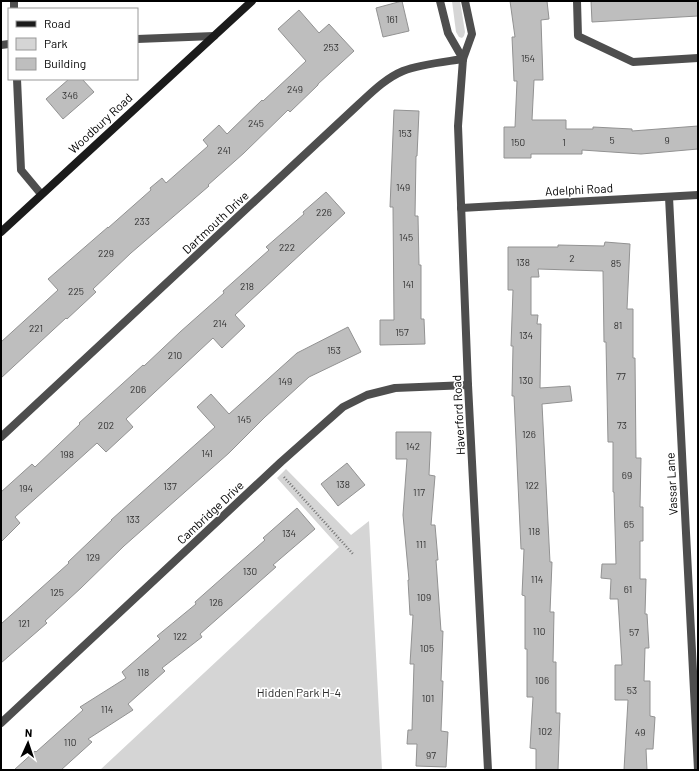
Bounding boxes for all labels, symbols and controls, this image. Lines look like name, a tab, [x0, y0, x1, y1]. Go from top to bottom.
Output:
legend	[8, 8, 138, 80]
house number: 161	[386, 13, 398, 25]
text: Road	[44, 16, 71, 30]
text: Park	[44, 36, 68, 50]
house number: 253	[323, 41, 339, 53]
house number: 154	[521, 52, 535, 64]
text: Building	[44, 56, 86, 70]
house number: 249	[287, 83, 303, 95]
house number: 346	[62, 89, 78, 101]
street label: Woodbury Road	[65, 90, 135, 156]
house number: 245	[248, 117, 264, 129]
house number: 153	[398, 127, 412, 139]
house number: 5	[609, 134, 615, 146]
house number: 9	[664, 134, 670, 146]
house number: 150	[511, 136, 525, 148]
house number: 1	[562, 136, 566, 148]
house number: 241	[217, 144, 231, 156]
street label: Adelphi Road	[545, 180, 613, 198]
house number: 149	[396, 181, 410, 193]
street label: Dartmouth Drive	[179, 188, 251, 256]
house number: 226	[316, 206, 332, 218]
house number: 233	[134, 215, 150, 227]
house number: 145	[399, 231, 413, 243]
house number: 222	[279, 241, 295, 253]
house number: 229	[98, 247, 114, 259]
house number: 2	[569, 252, 575, 264]
house number: 138	[516, 256, 530, 268]
house number: 85	[611, 257, 621, 269]
house number: 141	[402, 278, 414, 290]
house number: 218	[240, 280, 254, 292]
house number: 225	[68, 285, 84, 297]
house number: 214	[213, 317, 227, 329]
house number: 81	[614, 319, 622, 331]
house number: 221	[29, 322, 43, 334]
house number: 157	[395, 326, 409, 338]
house number: 134	[519, 329, 533, 341]
house number: 153	[327, 344, 341, 356]
house number: 210	[168, 349, 182, 361]
house number: 77	[616, 370, 626, 382]
street label: Haverford Road	[449, 374, 467, 456]
house number: 130	[519, 374, 533, 386]
house number: 149	[278, 375, 292, 387]
house number: 206	[130, 383, 146, 395]
house number: 145	[237, 413, 251, 425]
house number: 202	[98, 419, 114, 431]
house number: 73	[617, 419, 627, 431]
house number: 126	[522, 428, 536, 440]
house number: 142	[406, 440, 420, 452]
house number: 141	[201, 447, 213, 459]
house number: 198	[60, 448, 74, 460]
street label: Vassar Lane	[662, 452, 680, 516]
house number: 69	[622, 469, 632, 481]
street label: Cambridge Drive	[174, 478, 246, 546]
house number: 138	[336, 478, 350, 490]
house number: 122	[525, 479, 539, 491]
house number: 137	[163, 480, 177, 492]
house number: 194	[19, 482, 33, 494]
house number: 117	[413, 486, 425, 498]
house number: 133	[126, 513, 140, 525]
house number: 65	[624, 518, 634, 530]
house number: 118	[528, 525, 540, 537]
house number: 134	[282, 527, 296, 539]
house number: 111	[416, 538, 426, 550]
house number: 129	[86, 551, 100, 563]
house number: 130	[243, 565, 257, 577]
house number: 114	[531, 573, 543, 585]
house number: 61	[624, 583, 632, 595]
house number: 125	[50, 586, 64, 598]
house number: 109	[417, 591, 431, 603]
house number: 126	[209, 596, 223, 608]
house number: 121	[18, 617, 30, 629]
house number: 110	[533, 625, 545, 637]
house number: 57	[629, 626, 639, 638]
house number: 122	[173, 630, 187, 642]
house number: 105	[420, 642, 434, 654]
house number: 118	[137, 666, 149, 678]
house number: 106	[535, 674, 549, 686]
house number: 53	[627, 684, 637, 696]
park label: Hidden Park H-4	[257, 685, 341, 699]
house number: 101	[422, 692, 434, 704]
house number: 114	[101, 703, 113, 715]
north arrow	[8, 723, 48, 763]
house number: 102	[538, 725, 552, 737]
text: N	[25, 726, 33, 739]
house number: 49	[635, 726, 645, 738]
house number: 110	[64, 736, 76, 748]
house number: 97	[426, 749, 436, 761]

